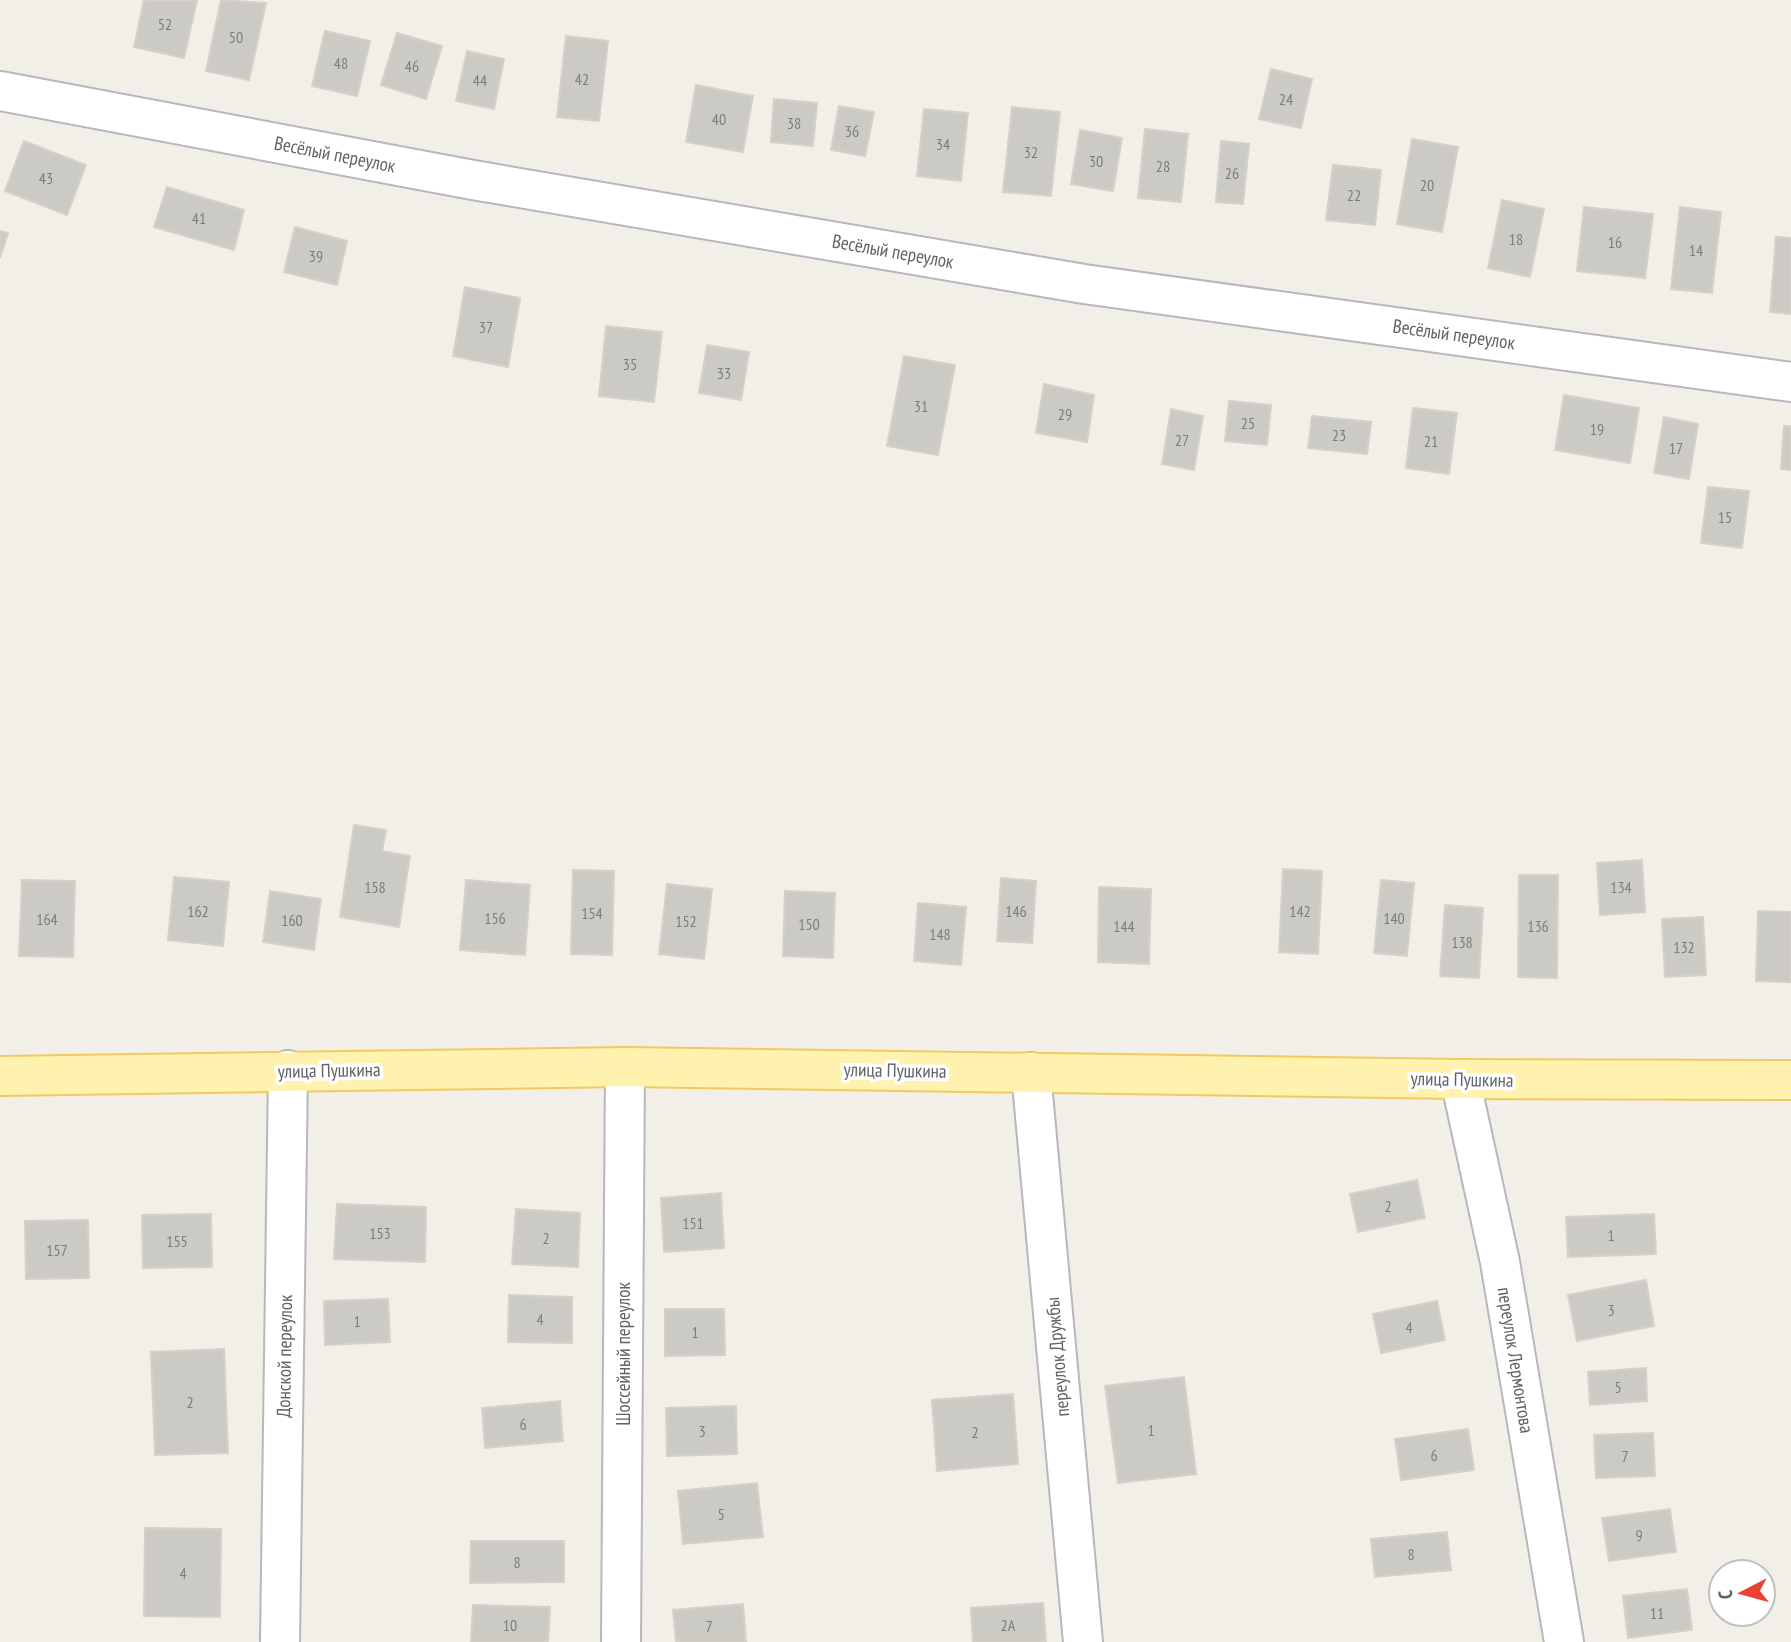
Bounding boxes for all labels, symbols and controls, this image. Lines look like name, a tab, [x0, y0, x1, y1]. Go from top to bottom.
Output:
house number: 52	[158, 14, 172, 34]
house number: 50	[229, 27, 243, 47]
house number: 48	[334, 53, 348, 73]
house number: 46	[405, 56, 419, 76]
house number: 42	[575, 69, 589, 89]
house number: 44	[473, 70, 487, 90]
house number: 24	[1279, 89, 1293, 109]
house number: 40	[712, 109, 726, 129]
house number: 38	[787, 113, 801, 133]
house number: 36	[845, 121, 859, 141]
street label: Весёлый переулок	[272, 130, 398, 178]
house number: 34	[936, 134, 950, 154]
house number: 32	[1024, 142, 1038, 162]
house number: 30	[1089, 151, 1103, 171]
house number: 28	[1156, 156, 1170, 176]
house number: 26	[1225, 163, 1239, 183]
house number: 43	[39, 168, 53, 188]
house number: 20	[1420, 175, 1434, 195]
house number: 22	[1347, 185, 1361, 205]
house number: 41	[192, 208, 206, 228]
street label: Весёлый переулок	[830, 229, 956, 274]
house number: 18	[1509, 229, 1523, 249]
house number: 16	[1608, 232, 1622, 252]
house number: 14	[1689, 240, 1703, 260]
house number: 39	[309, 246, 323, 266]
street label: Весёлый переулок	[1391, 314, 1517, 355]
house number: 37	[479, 317, 493, 337]
house number: 35	[623, 354, 637, 374]
house number: 33	[717, 363, 731, 383]
house number: 31	[914, 396, 928, 416]
house number: 29	[1058, 404, 1072, 424]
house number: 25	[1241, 413, 1255, 433]
house number: 19	[1590, 419, 1604, 439]
house number: 23	[1332, 425, 1346, 445]
house number: 27	[1175, 430, 1189, 450]
house number: 21	[1424, 431, 1438, 451]
house number: 17	[1669, 438, 1683, 458]
house number: 15	[1718, 507, 1732, 527]
house number: 158	[364, 877, 386, 897]
house number: 134	[1610, 877, 1632, 897]
house number: 162	[187, 901, 209, 921]
house number: 146	[1005, 901, 1027, 921]
house number: 142	[1289, 901, 1311, 921]
house number: 154	[581, 903, 603, 923]
house number: 156	[484, 908, 506, 928]
house number: 140	[1383, 908, 1405, 928]
house number: 164	[36, 909, 58, 929]
house number: 160	[281, 910, 303, 930]
house number: 152	[675, 911, 697, 931]
house number: 150	[798, 914, 820, 934]
house number: 144	[1113, 916, 1135, 936]
house number: 136	[1527, 916, 1549, 936]
house number: 148	[929, 924, 951, 944]
house number: 138	[1451, 932, 1473, 952]
house number: 132	[1673, 937, 1695, 957]
street label: улица Пушкина	[277, 1057, 381, 1083]
street label: улица Пушкина	[843, 1057, 947, 1083]
street label: улица Пушкина	[1410, 1066, 1514, 1092]
house number: 2	[1384, 1196, 1392, 1216]
house number: 151	[682, 1213, 704, 1233]
house number: 153	[369, 1223, 391, 1243]
house number: 1	[1607, 1225, 1615, 1245]
house number: 2	[542, 1228, 550, 1248]
house number: 155	[166, 1231, 188, 1251]
house number: 157	[46, 1240, 68, 1260]
street label: Шоссейный переулок	[611, 1282, 635, 1426]
street label: переулок Лермонтова	[1493, 1285, 1539, 1435]
street label: Донской переулок	[271, 1294, 297, 1418]
street label: переулок Дружбы	[1040, 1296, 1074, 1418]
house number: 3	[1607, 1300, 1615, 1320]
house number: 4	[536, 1309, 544, 1329]
house number: 1	[353, 1311, 361, 1331]
house number: 4	[1405, 1317, 1413, 1337]
house number: 1	[691, 1322, 699, 1342]
house number: 5	[1614, 1377, 1622, 1397]
house number: 2	[186, 1392, 194, 1412]
house number: 6	[519, 1414, 527, 1434]
house number: 1	[1147, 1420, 1155, 1440]
house number: 3	[698, 1421, 706, 1441]
house number: 2	[971, 1422, 979, 1442]
house number: 6	[1430, 1445, 1438, 1465]
house number: 7	[1621, 1446, 1629, 1466]
house number: 5	[717, 1504, 725, 1524]
house number: 9	[1635, 1525, 1643, 1545]
house number: 8	[1407, 1544, 1415, 1564]
house number: 8	[513, 1552, 521, 1572]
north arrow	[1707, 1558, 1777, 1628]
house number: 4	[179, 1563, 187, 1583]
text: С	[1713, 1589, 1737, 1600]
house number: 11	[1650, 1603, 1664, 1623]
house number: 10	[503, 1615, 517, 1635]
house number: 2А	[1001, 1615, 1016, 1635]
house number: 7	[705, 1616, 713, 1636]

